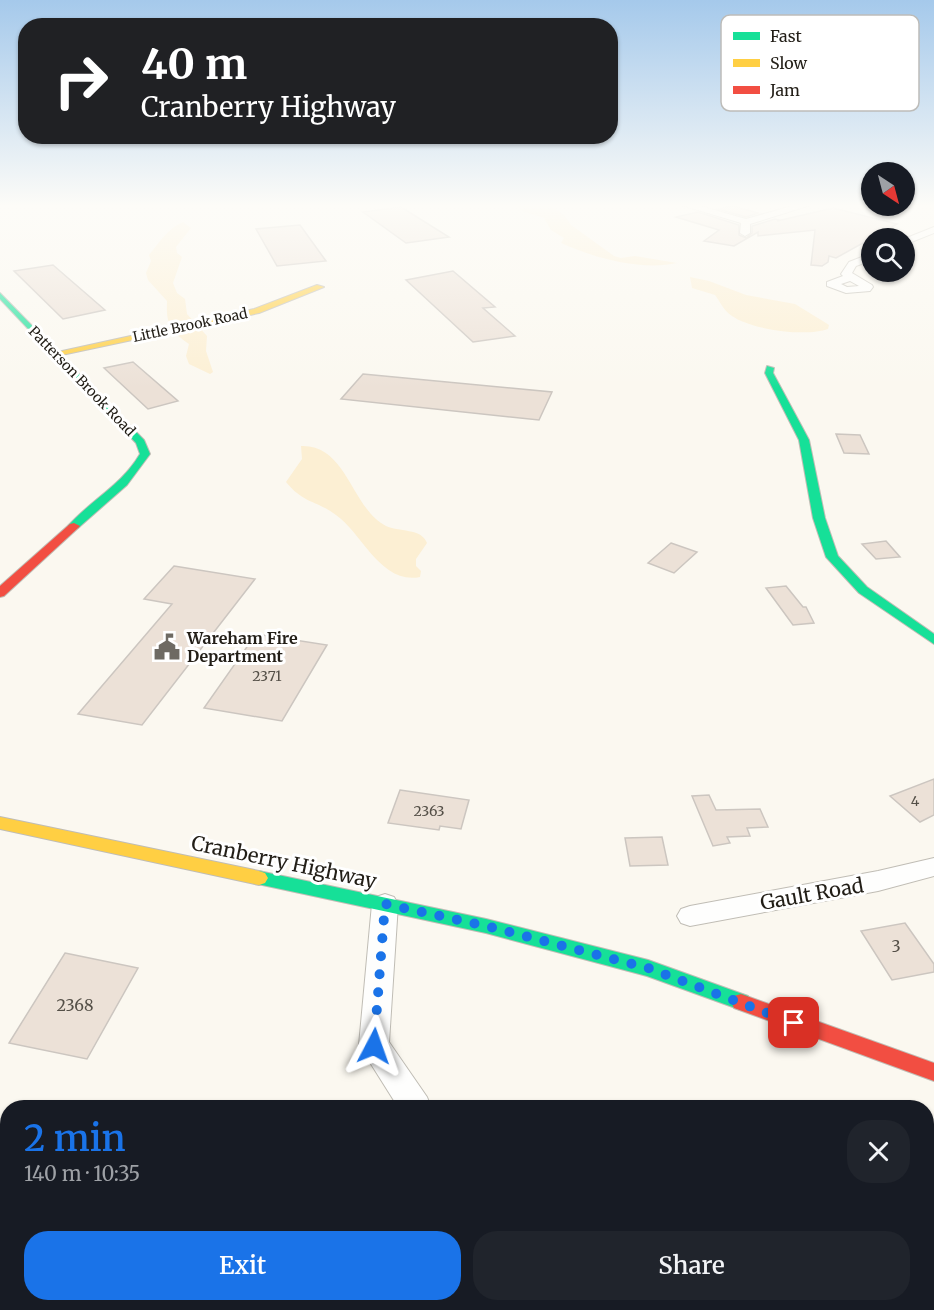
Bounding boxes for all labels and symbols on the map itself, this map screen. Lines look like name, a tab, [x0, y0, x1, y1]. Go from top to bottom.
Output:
legend	[721, 15, 919, 111]
text: Fast	[770, 26, 803, 46]
text: Slow	[770, 53, 808, 73]
text: Jam	[769, 80, 800, 100]
north arrow	[861, 162, 915, 216]
street label: Little Brook Road	[131, 304, 250, 346]
street label: Patterson Brook Road	[25, 322, 140, 440]
place label: Wareham Fire Department	[186, 628, 298, 666]
public building icon: Wareham Fire Department	[152, 632, 182, 662]
house number: 2371	[252, 667, 282, 685]
house number: 4	[911, 792, 920, 810]
house number: 2363	[413, 802, 445, 820]
street label: Cranberry Highway	[189, 830, 379, 893]
street label: Gault Road	[758, 872, 866, 915]
house number: 3	[891, 936, 901, 956]
house number: 2368	[56, 995, 94, 1015]
pin	[768, 997, 819, 1048]
position arrow	[342, 1014, 406, 1078]

